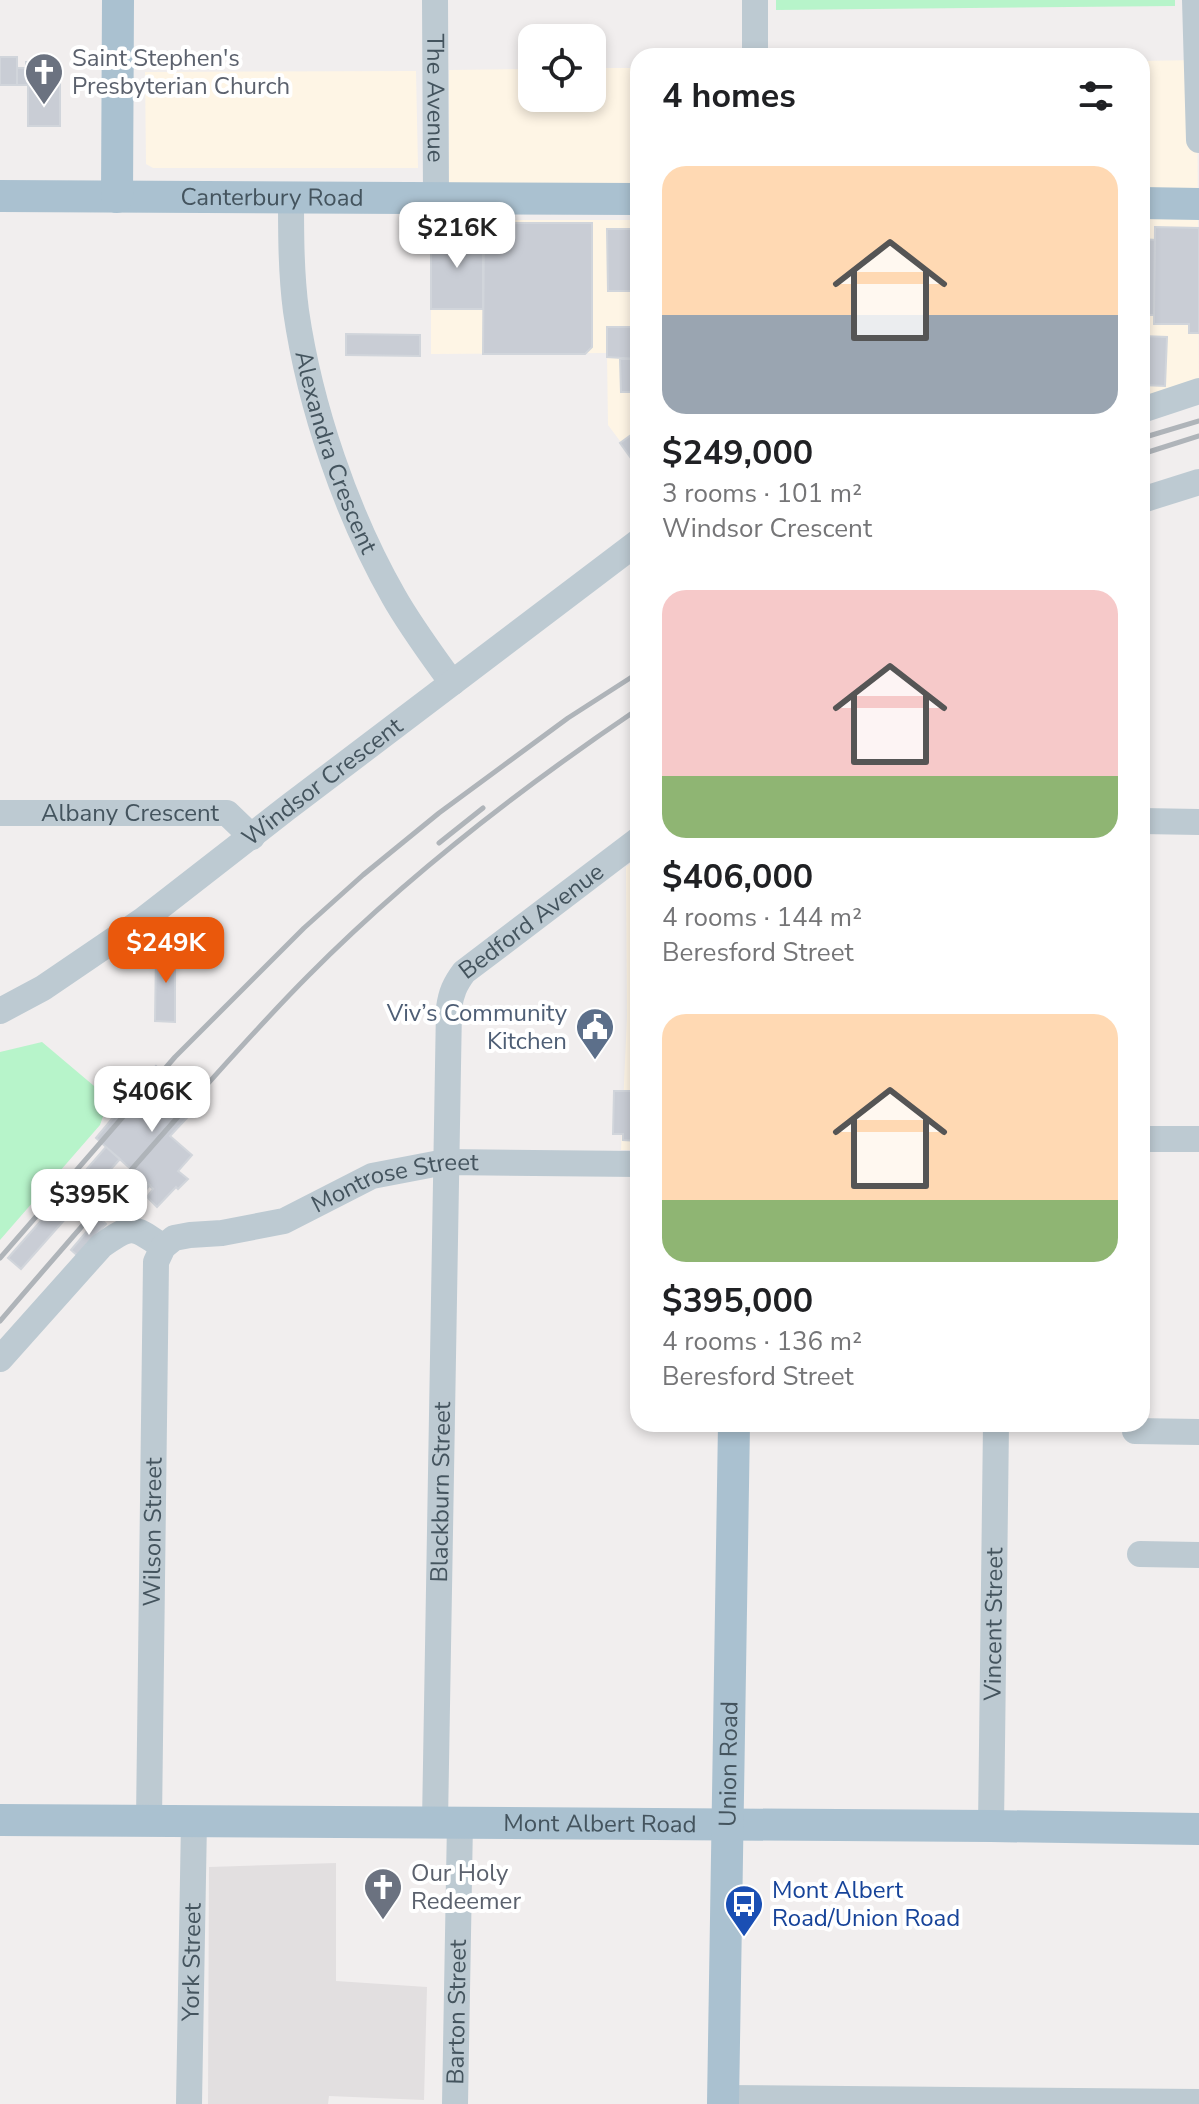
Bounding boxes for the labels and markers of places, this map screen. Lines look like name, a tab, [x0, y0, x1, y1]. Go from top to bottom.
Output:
place label: Saint Stephen's Presbyterian Church	[72, 42, 290, 102]
church icon: Saint Stephen's Presbyterian Church	[23, 51, 65, 106]
pin: $216K	[401, 202, 513, 270]
pin: $249K	[110, 917, 222, 985]
place label: Viv’s Community Kitchen	[386, 997, 568, 1057]
public building icon: Viv’s Community Kitchen	[574, 1006, 616, 1061]
pin: $406K	[96, 1066, 208, 1134]
pin: $395K	[33, 1169, 145, 1237]
place label: Our Holy Redeemer	[411, 1857, 521, 1917]
church icon: Our Holy Redeemer	[362, 1866, 404, 1921]
place label: Mont Albert Road/Union Road	[772, 1874, 960, 1934]
bus stop icon: Mont Albert Road/Union Road	[723, 1883, 765, 1938]

